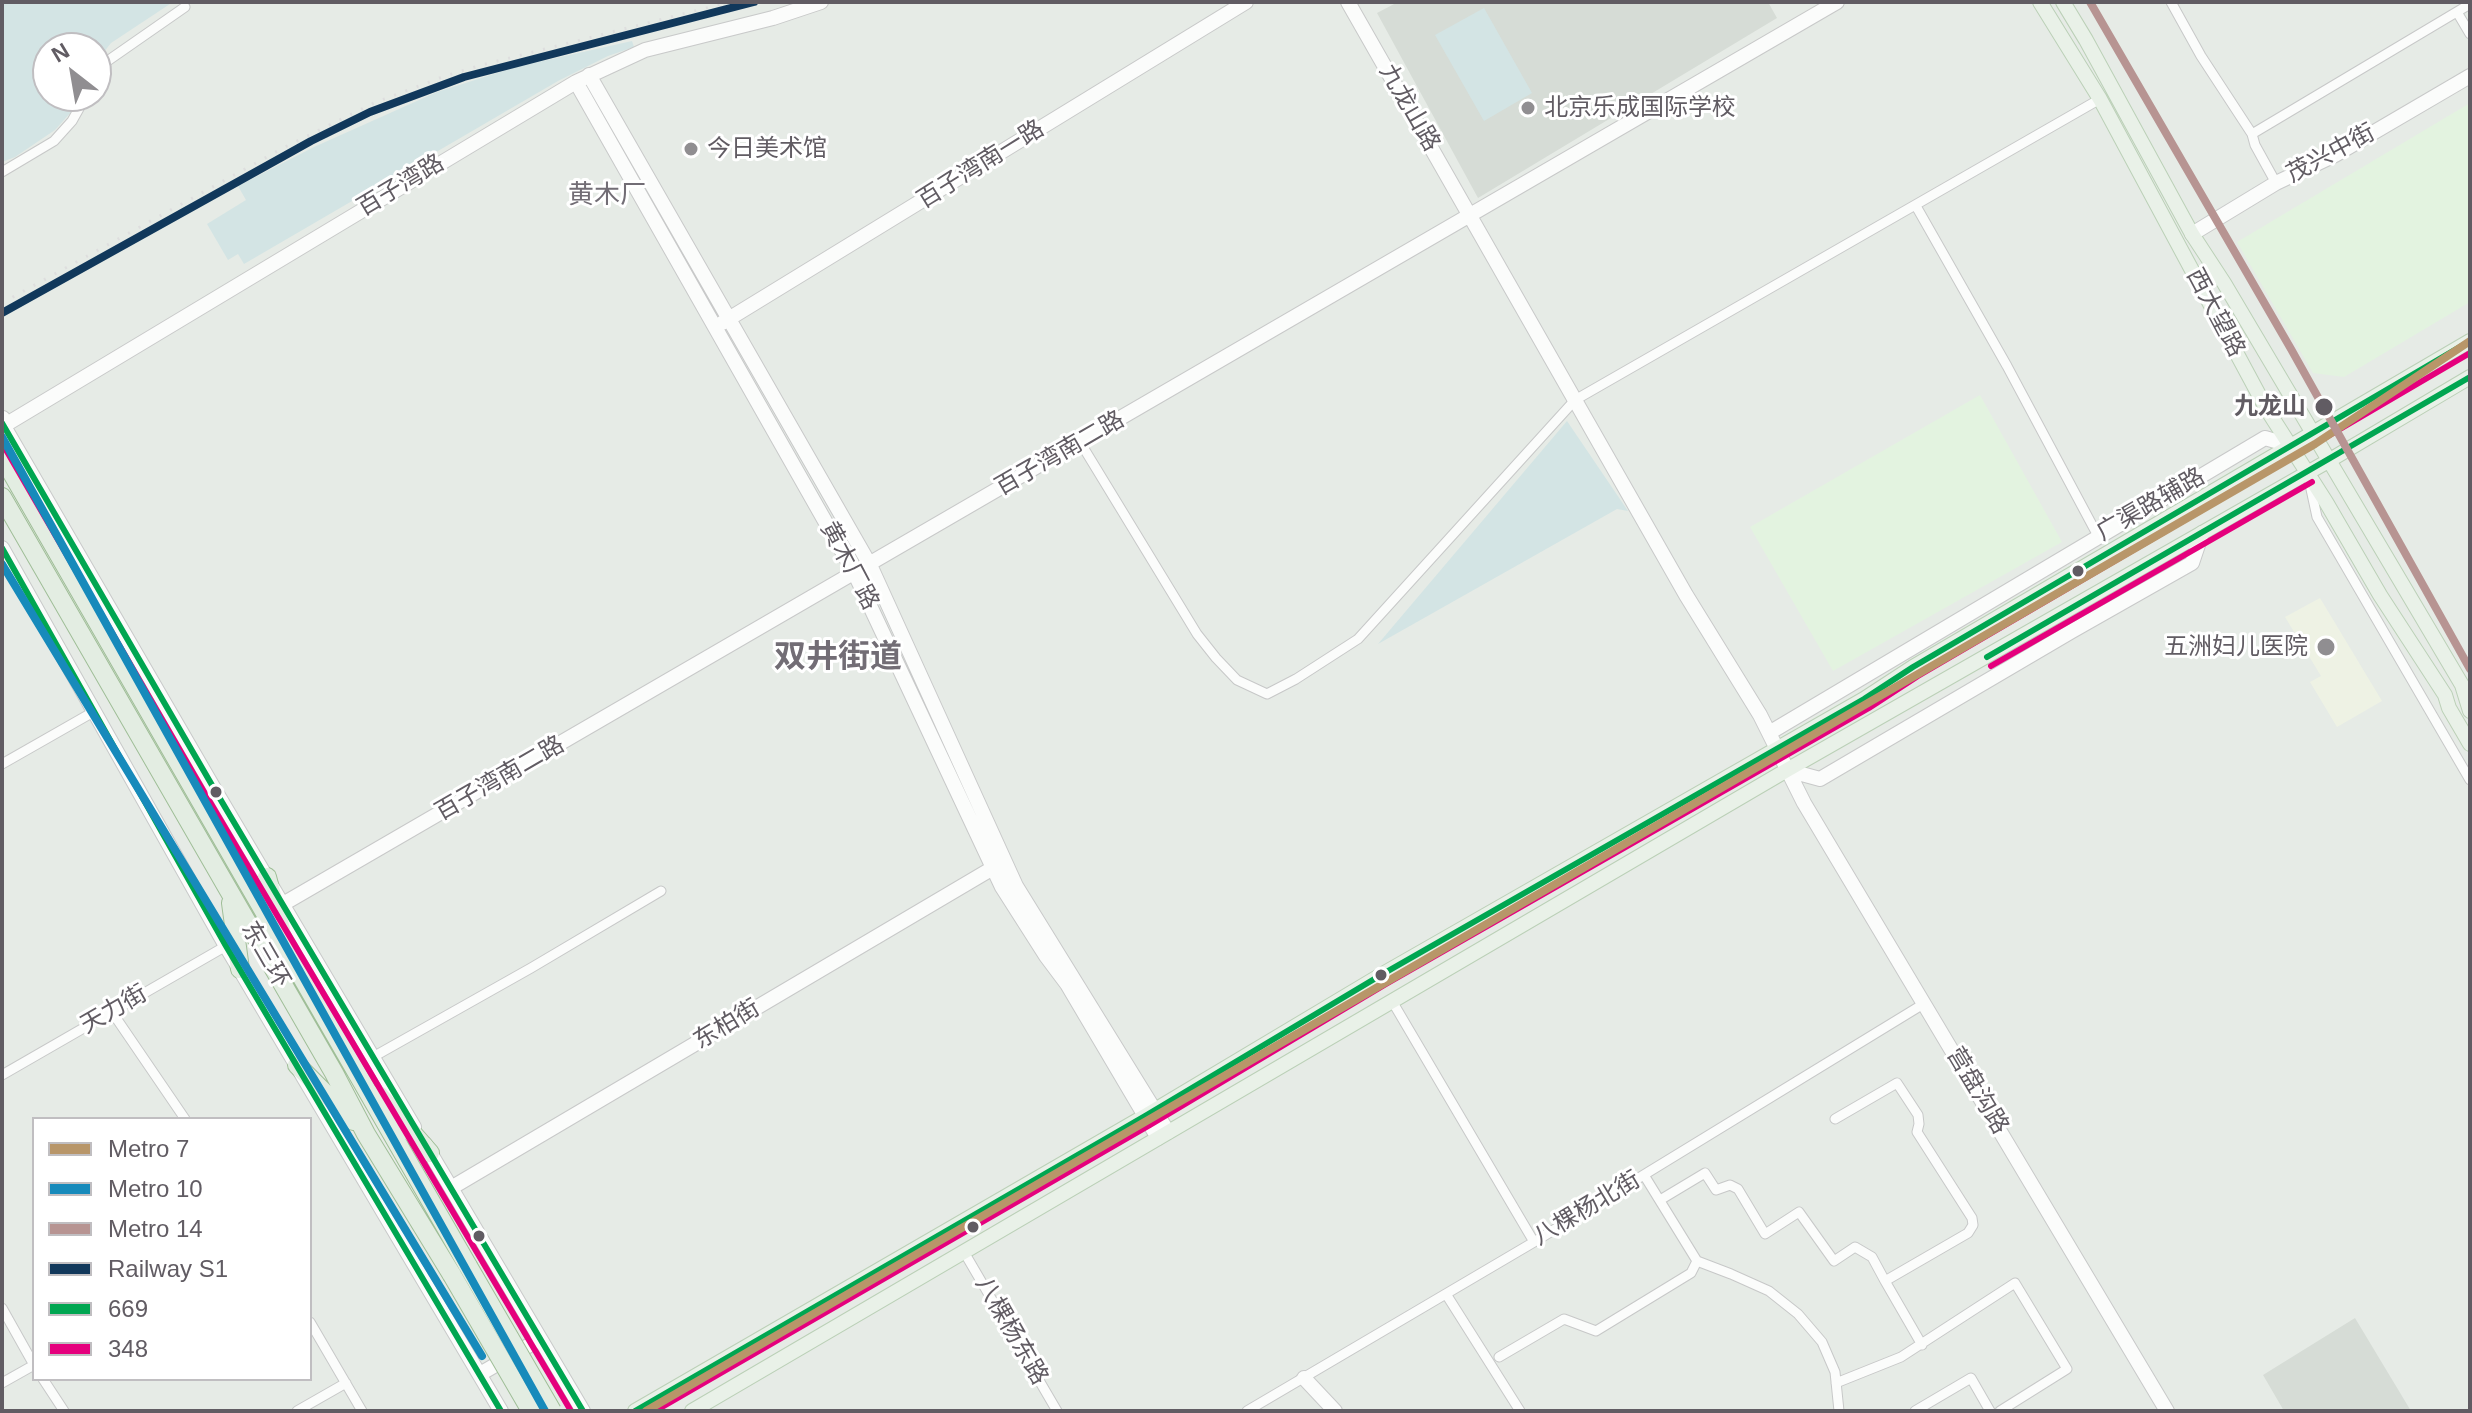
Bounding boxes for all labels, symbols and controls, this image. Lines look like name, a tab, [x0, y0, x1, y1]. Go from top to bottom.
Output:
north arrow	[32, 32, 112, 112]
text: N	[47, 38, 74, 68]
street label: 九龙山路	[1373, 59, 1445, 157]
place label: 北京乐成国际学校	[1544, 94, 1736, 122]
marker: 北京乐成国际学校	[1519, 99, 1537, 117]
street label: 百子湾南一路	[912, 115, 1050, 215]
street label: 茂兴中街	[2282, 119, 2380, 189]
place label: 今日美术馆	[707, 135, 827, 163]
marker: 今日美术馆	[682, 140, 700, 158]
street label: 百子湾路	[352, 149, 450, 223]
district label: 黄木厂	[568, 180, 646, 212]
street label: 西大望路	[2180, 264, 2250, 362]
place label: 九龙山	[2234, 393, 2306, 421]
marker: 九龙山	[2313, 396, 2335, 418]
street label: 百子湾南二路	[990, 406, 1130, 502]
street label: 广渠路辅路	[2092, 463, 2210, 547]
street label: 黄木厂路	[814, 517, 884, 615]
unlabelled marker	[2070, 563, 2086, 579]
place label: 五洲妇儿医院	[2164, 633, 2308, 661]
marker: 五洲妇儿医院	[2315, 636, 2337, 658]
district label: 双井街道	[774, 639, 902, 677]
street label: 百子湾南二路	[430, 731, 570, 827]
unlabelled marker	[208, 784, 224, 800]
street label: 东三环	[235, 917, 295, 993]
unlabelled marker	[1373, 967, 1389, 983]
street label: 天力街	[76, 980, 152, 1040]
street label: 东柏街	[689, 994, 765, 1056]
street label: 营盘沟路	[1940, 1042, 2014, 1140]
legend	[32, 1117, 312, 1381]
text: Metro 7	[108, 1135, 189, 1162]
street label: 八棵杨北街	[1528, 1166, 1646, 1252]
text: Metro 10	[108, 1175, 203, 1202]
text: Metro 14	[108, 1215, 203, 1242]
unlabelled marker	[965, 1219, 981, 1235]
unlabelled marker	[471, 1228, 487, 1244]
text: Railway S1	[108, 1255, 228, 1282]
street label: 八棵杨东路	[969, 1272, 1053, 1390]
text: 669	[108, 1295, 148, 1322]
text: 348	[108, 1335, 148, 1362]

